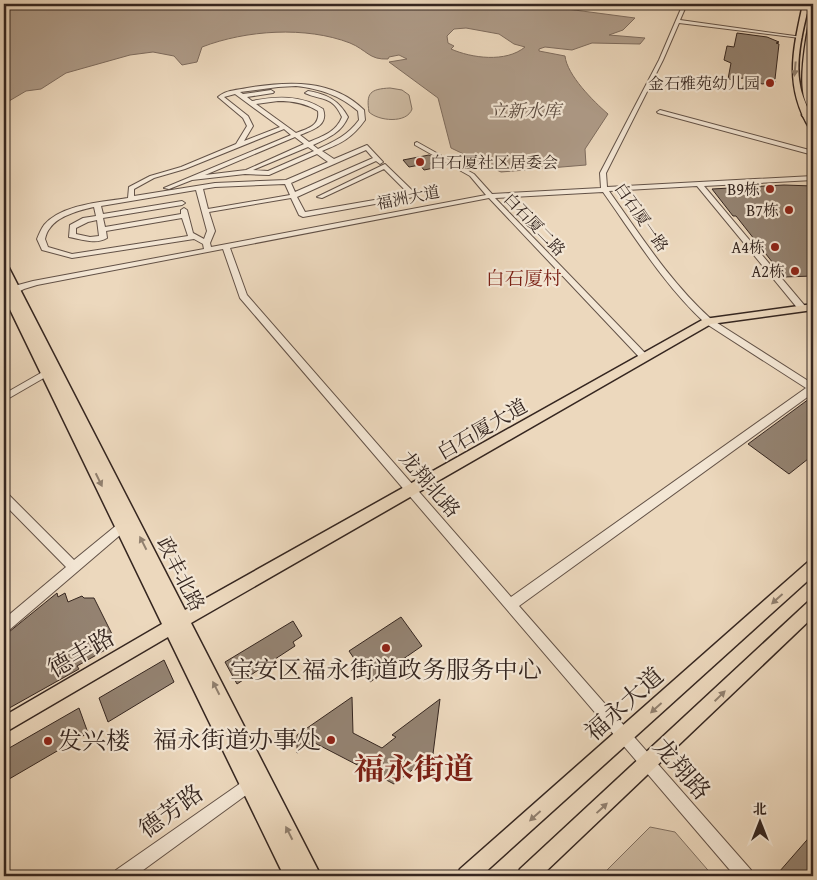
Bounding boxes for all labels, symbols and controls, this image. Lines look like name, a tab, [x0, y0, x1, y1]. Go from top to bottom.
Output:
one-way arrow	[791, 61, 799, 77]
place label: 金石雅苑幼儿园	[648, 71, 760, 95]
marker: 金石雅苑幼儿园	[764, 77, 776, 89]
water label: 立新水库	[489, 97, 564, 124]
place label: 白石厦社区居委会	[430, 150, 558, 174]
marker: 白石厦社区居委会	[414, 156, 426, 168]
street label: 白石厦一路	[609, 177, 675, 257]
place label: B9栋	[727, 177, 760, 201]
street label: 福洲大道	[374, 179, 442, 215]
marker: B9栋	[764, 183, 776, 195]
street label: 白石厦二路	[499, 187, 571, 261]
place label: B7栋	[746, 198, 779, 222]
marker: B7栋	[783, 204, 795, 216]
place label: A4栋	[732, 235, 765, 259]
marker: A4栋	[769, 241, 781, 253]
place label: A2栋	[752, 259, 785, 283]
district label: 白石厦村	[486, 264, 562, 292]
marker: A2栋	[789, 265, 801, 277]
street label: 白石厦大道	[431, 391, 532, 466]
street label: 龙翔北路	[393, 444, 468, 523]
one-way arrow	[95, 473, 103, 487]
street label: 政丰北路	[150, 532, 213, 616]
one-way arrow	[139, 535, 147, 550]
one-way arrow	[771, 593, 783, 605]
street label: 德丰路	[41, 619, 121, 686]
marker: 宝安区福永街道政务服务中心	[380, 642, 392, 654]
place label: 宝安区福永街道政务服务中心	[230, 652, 542, 687]
street label: 福永大道	[576, 659, 671, 749]
one-way arrow	[212, 680, 220, 695]
one-way arrow	[713, 690, 725, 702]
one-way arrow	[649, 702, 662, 713]
place label: 福永街道办事处	[153, 722, 321, 757]
place label: 发兴楼	[58, 723, 130, 758]
street label: 龙翔路	[646, 730, 719, 807]
marker: 福永街道办事处	[325, 734, 337, 746]
marker: 发兴楼	[42, 735, 54, 747]
district label: 福永街道	[354, 746, 474, 790]
street label: 德芳路	[131, 775, 210, 846]
north arrow	[734, 798, 784, 848]
text: 北	[753, 799, 767, 819]
one-way arrow	[595, 802, 608, 813]
one-way arrow	[529, 810, 541, 822]
one-way arrow	[285, 826, 293, 840]

